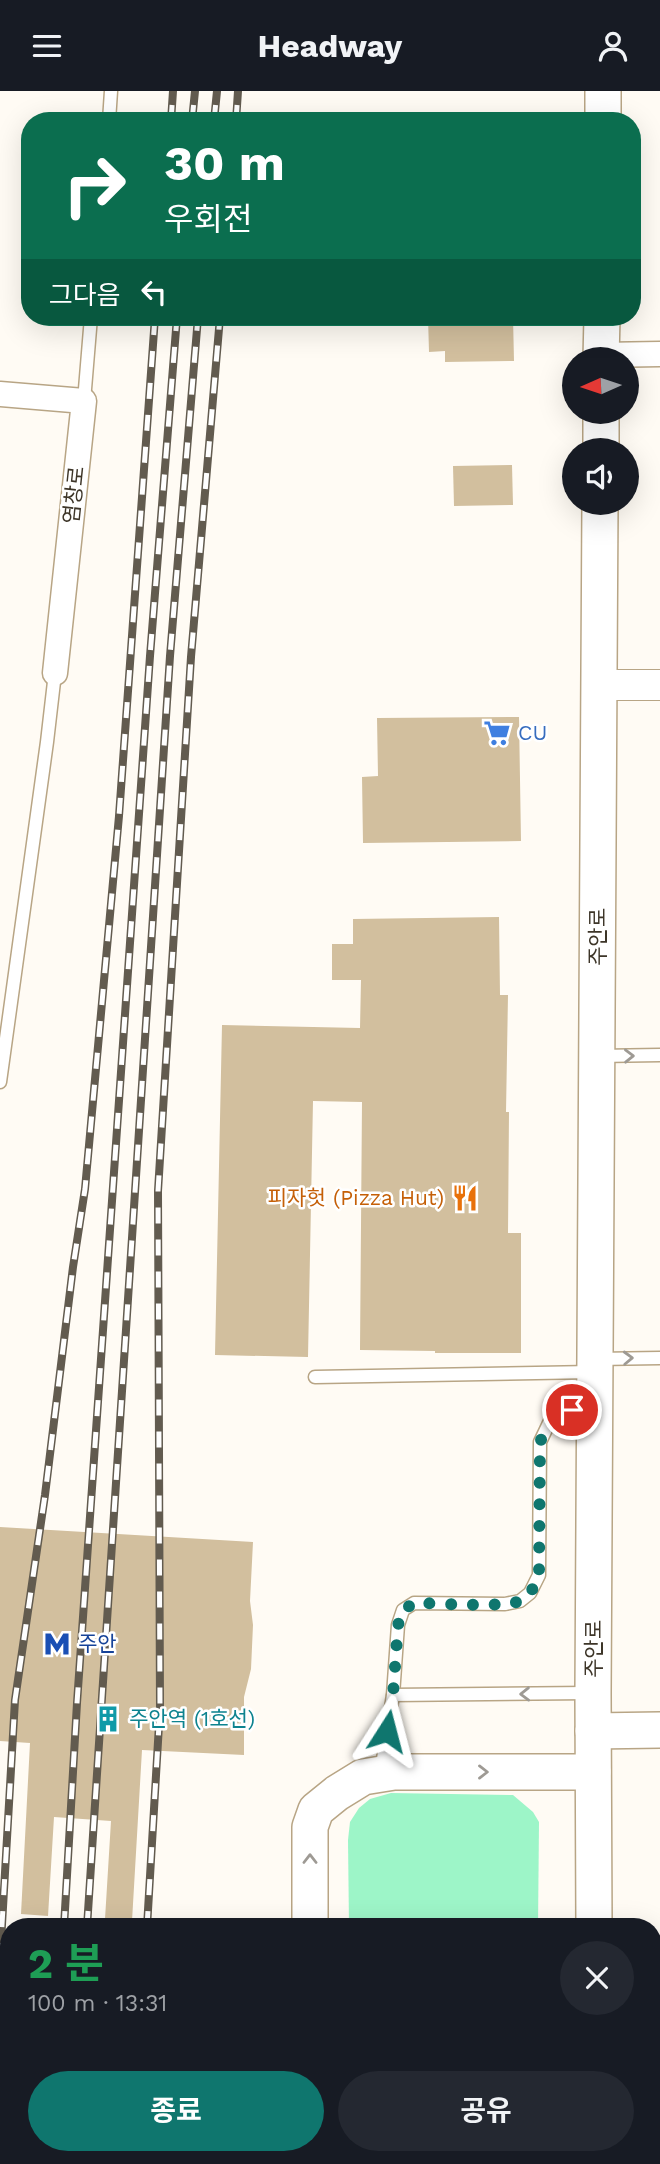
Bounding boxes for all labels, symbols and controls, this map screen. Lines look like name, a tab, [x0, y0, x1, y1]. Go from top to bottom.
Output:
icon: menu	[28, 27, 66, 65]
text: Headway	[258, 27, 402, 65]
icon: person	[594, 27, 632, 65]
text: 30 m	[164, 134, 285, 192]
icon: right	[49, 140, 140, 231]
text: 우회전	[164, 200, 252, 238]
icon: left	[135, 273, 173, 311]
text: 그다음	[49, 280, 121, 310]
north arrow	[562, 347, 639, 423]
map controls	[562, 347, 639, 515]
button: sound	[562, 438, 639, 515]
street label: 염창로	[58, 465, 89, 525]
supermarket icon: CU	[482, 718, 512, 748]
place label: CU	[518, 720, 547, 745]
street label: 주안로	[585, 908, 610, 966]
one-way arrow	[624, 1048, 634, 1064]
restaurant icon: 피자헛 (Pizza Hut)	[450, 1183, 480, 1213]
place label: 피자헛 (Pizza Hut)	[268, 1185, 444, 1210]
one-way arrow	[622, 1351, 633, 1366]
pin	[542, 1380, 602, 1440]
icon: arrive	[553, 1391, 591, 1429]
street label: 주안로	[581, 1620, 606, 1678]
metro station icon: 주안	[42, 1629, 72, 1659]
place label: 주안	[78, 1631, 117, 1656]
one-way arrow	[519, 1686, 530, 1702]
position arrow	[350, 1694, 424, 1768]
building icon: 주안역 (1호선)	[93, 1704, 123, 1734]
place label: 주안역 (1호선)	[129, 1706, 255, 1731]
one-way arrow	[478, 1764, 489, 1780]
one-way arrow	[302, 1853, 318, 1863]
text: 2 분	[28, 1939, 104, 1988]
button: close	[560, 1941, 634, 2015]
text: 100 m · 13:31	[28, 1990, 167, 2017]
button: 종료	[28, 2071, 324, 2151]
button: 공유	[338, 2071, 634, 2151]

